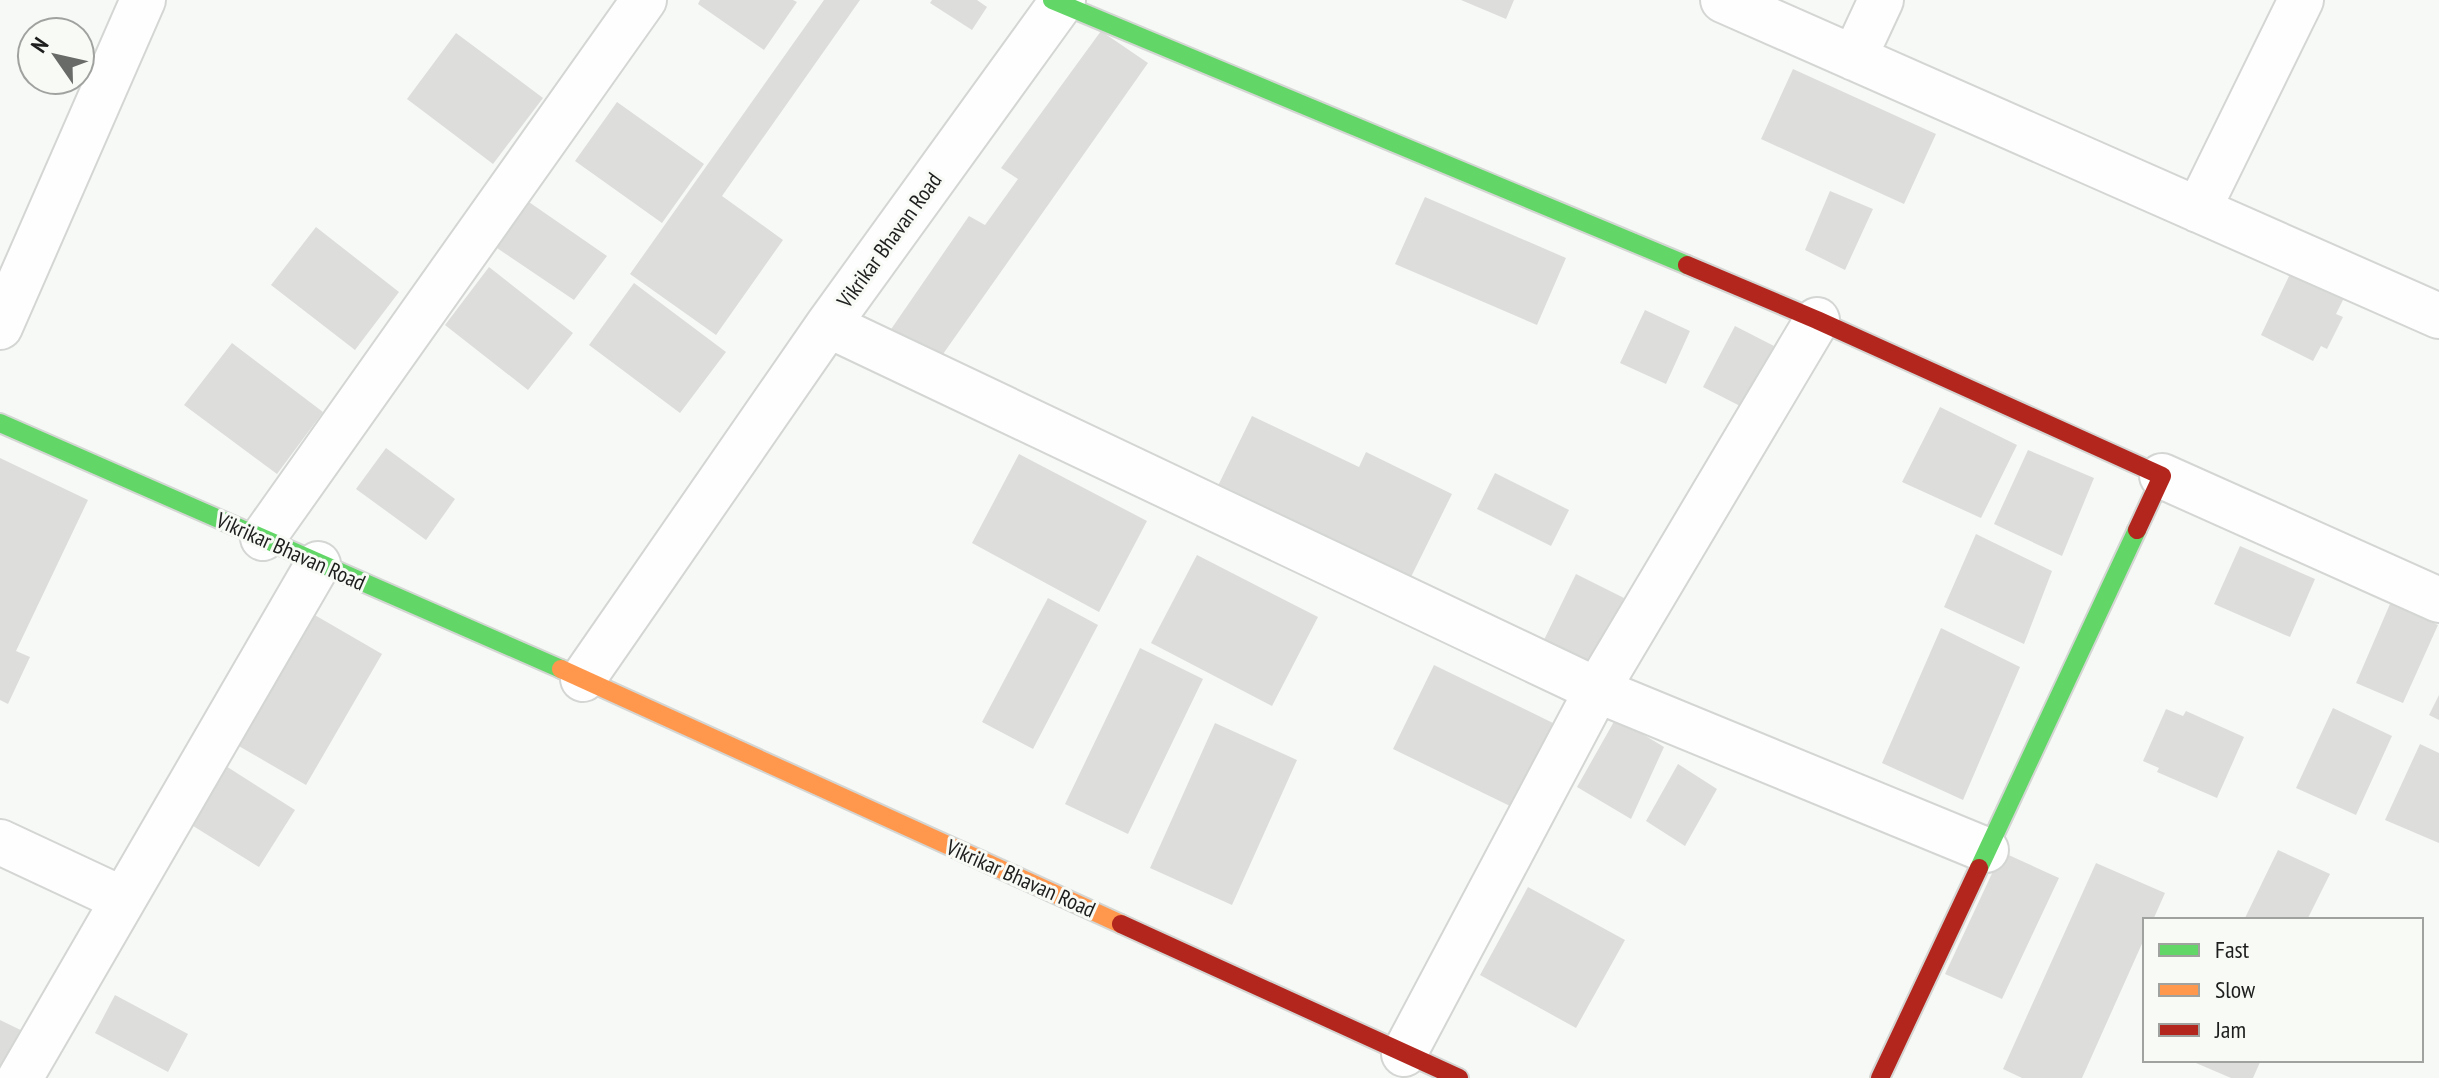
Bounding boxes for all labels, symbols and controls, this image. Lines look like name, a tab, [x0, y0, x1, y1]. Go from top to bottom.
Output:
north arrow	[16, 16, 96, 96]
text: N	[24, 32, 54, 58]
street label: Vikrikar Bhavan Road	[830, 167, 947, 314]
street label: Vikrikar Bhavan Road	[211, 505, 370, 596]
street label: Vikrikar Bhavan Road	[941, 832, 1100, 923]
legend	[2143, 918, 2423, 1062]
text: Fast	[2215, 934, 2250, 965]
text: Slow	[2215, 974, 2256, 1005]
text: Jam	[2214, 1014, 2246, 1045]

